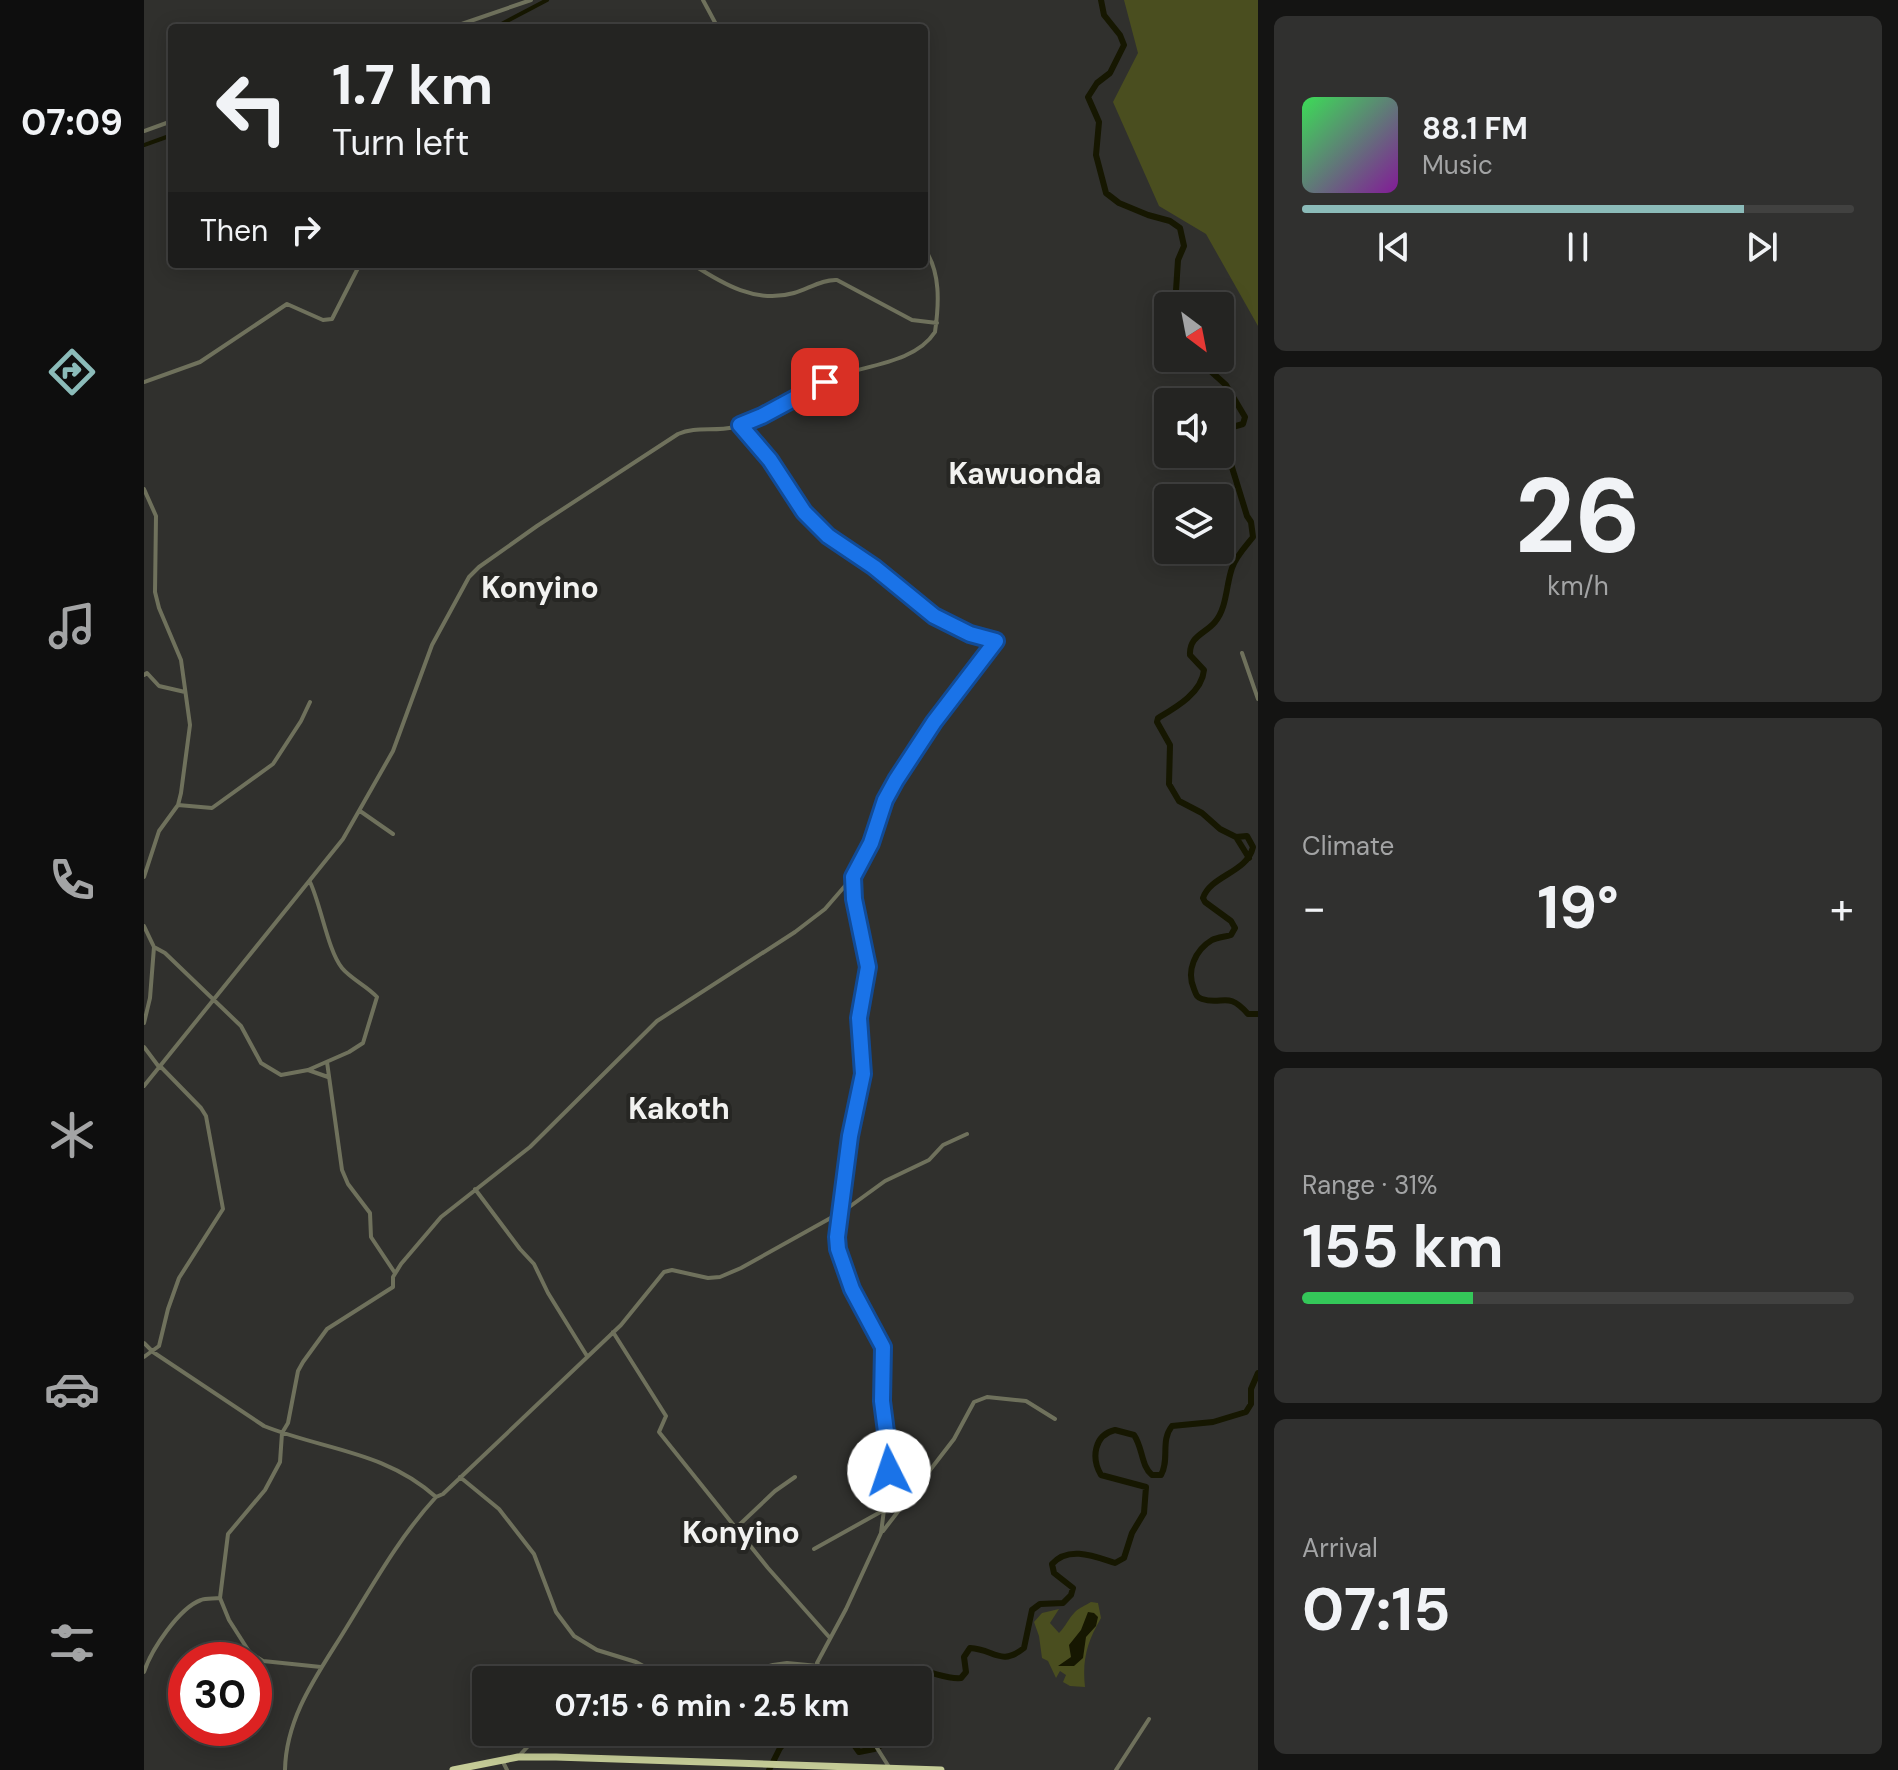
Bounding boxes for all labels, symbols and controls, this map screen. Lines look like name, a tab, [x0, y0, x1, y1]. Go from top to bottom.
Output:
text: 1.7 km	[332, 48, 493, 121]
icon: left	[200, 56, 304, 160]
text: 07:09	[21, 99, 123, 146]
text: 88.1 FM	[1422, 109, 1528, 148]
text: Turn left	[332, 119, 469, 166]
text: Music	[1422, 148, 1493, 182]
icon: right	[284, 208, 328, 252]
text: Then	[200, 211, 268, 250]
icon: previous	[1372, 225, 1416, 269]
icon: pause	[1556, 225, 1600, 269]
icon: next	[1740, 225, 1784, 269]
north arrow	[1154, 292, 1234, 372]
map controls	[1154, 292, 1234, 564]
icon: directions	[44, 344, 100, 400]
pin	[791, 348, 859, 416]
icon: arrive	[803, 360, 847, 404]
button: sound	[1154, 388, 1234, 468]
text: 26	[1515, 449, 1641, 584]
district label: Kawuonda	[948, 454, 1102, 493]
button: layers	[1154, 484, 1234, 564]
district label: Konyino	[481, 568, 599, 607]
text: km/h	[1547, 569, 1609, 603]
icon: music	[44, 598, 100, 654]
text: Climate	[1302, 829, 1394, 863]
icon: phone	[44, 852, 100, 908]
text: 19°	[1537, 868, 1619, 947]
text: −	[1302, 879, 1326, 937]
text: +	[1830, 879, 1854, 937]
district label: Kakoth	[628, 1089, 730, 1128]
icon: climate	[44, 1107, 100, 1163]
text: Range · 31%	[1302, 1168, 1437, 1202]
text: 155 km	[1302, 1207, 1504, 1286]
icon: car	[44, 1361, 100, 1417]
position arrow	[847, 1429, 931, 1513]
district label: Konyino	[682, 1513, 800, 1552]
text: Arrival	[1302, 1531, 1378, 1565]
text: 07:15	[1302, 1570, 1451, 1649]
icon: filters	[44, 1615, 100, 1671]
speed limit sign: 30	[168, 1642, 272, 1746]
text: 07:15 · 6 min · 2.5 km	[555, 1686, 849, 1725]

